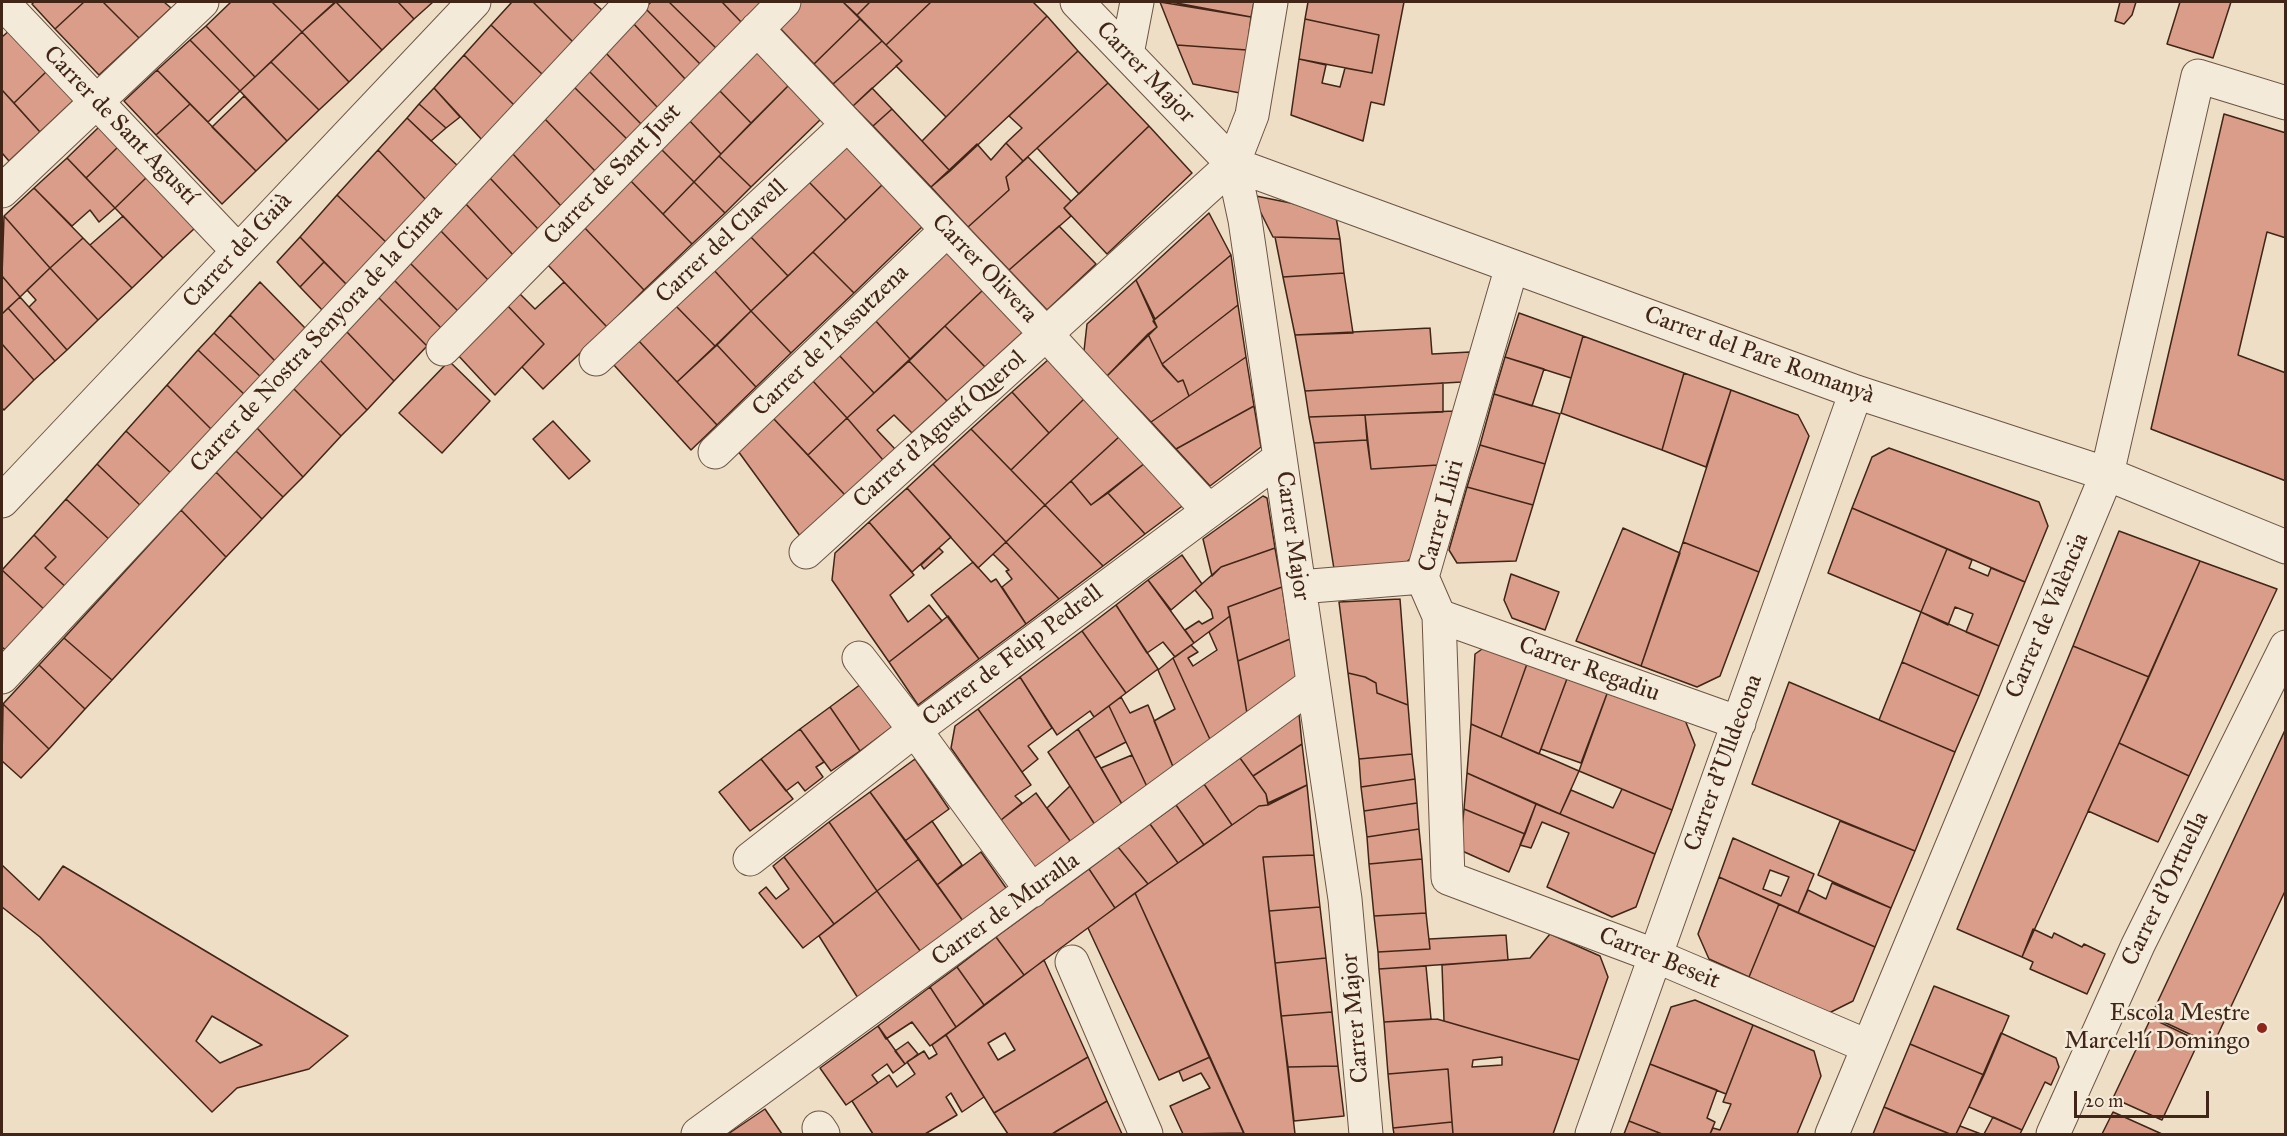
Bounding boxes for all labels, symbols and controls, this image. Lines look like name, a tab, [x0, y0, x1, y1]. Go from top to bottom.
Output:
street label: Carrer Major	[1089, 16, 1201, 130]
street label: Carrer de Sant Agustí	[37, 40, 203, 212]
street label: Carrer de Sant Just	[538, 98, 688, 252]
street label: Carrer del Clavell	[650, 174, 794, 310]
street label: Carrer del Gaià	[177, 188, 299, 314]
street label: Carrer de Nostra Senyora de la Cinta	[185, 199, 449, 479]
street label: Carrer Olivera	[925, 209, 1043, 329]
street label: Carrer de l'Assutzena	[747, 259, 915, 423]
street label: Carrer del Pare Romanyà	[1640, 301, 1878, 411]
street label: Carrer d'Agustí Querol	[848, 345, 1032, 515]
street label: Carrer Lliri	[1413, 457, 1471, 575]
street label: Carrer Major	[1269, 469, 1315, 603]
street label: Carrer de València	[2000, 529, 2096, 703]
street label: Carrer de Felip Pedrell	[917, 579, 1109, 733]
street label: Carrer Regadiu	[1515, 631, 1663, 709]
street label: Carrer d'Ulldecona	[1679, 671, 1769, 855]
street label: Carrer d'Ortuella	[2116, 807, 2216, 971]
street label: Carrer de Muralla	[927, 847, 1085, 973]
street label: Carrer Beseit	[1594, 922, 1724, 996]
street label: Carrer Major	[1336, 952, 1376, 1084]
place label: Escola Mestre Marcel·lí Domingo	[2064, 1000, 2250, 1056]
marker: Escola Mestre Marcel·lí Domingo	[2255, 1021, 2269, 1035]
scale bar	[2077, 1079, 2212, 1117]
text: 20 m	[2085, 1090, 2123, 1112]

